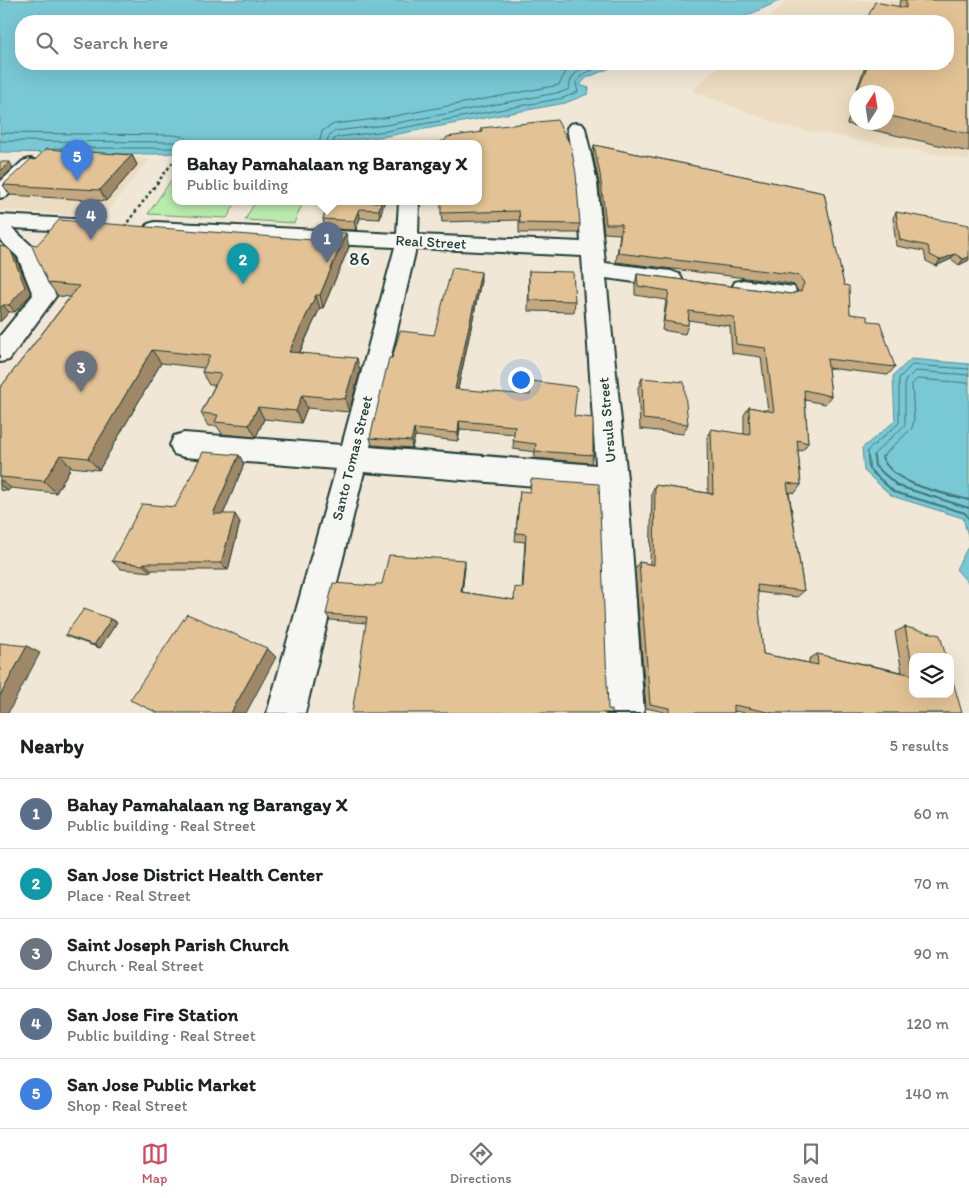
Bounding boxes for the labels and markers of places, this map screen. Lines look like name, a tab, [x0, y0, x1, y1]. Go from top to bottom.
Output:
pin: 5	[61, 140, 93, 181]
pin: 4	[75, 199, 107, 240]
pin: 1	[311, 222, 343, 263]
pin: 2	[227, 243, 259, 284]
pin: 3	[65, 351, 97, 392]

